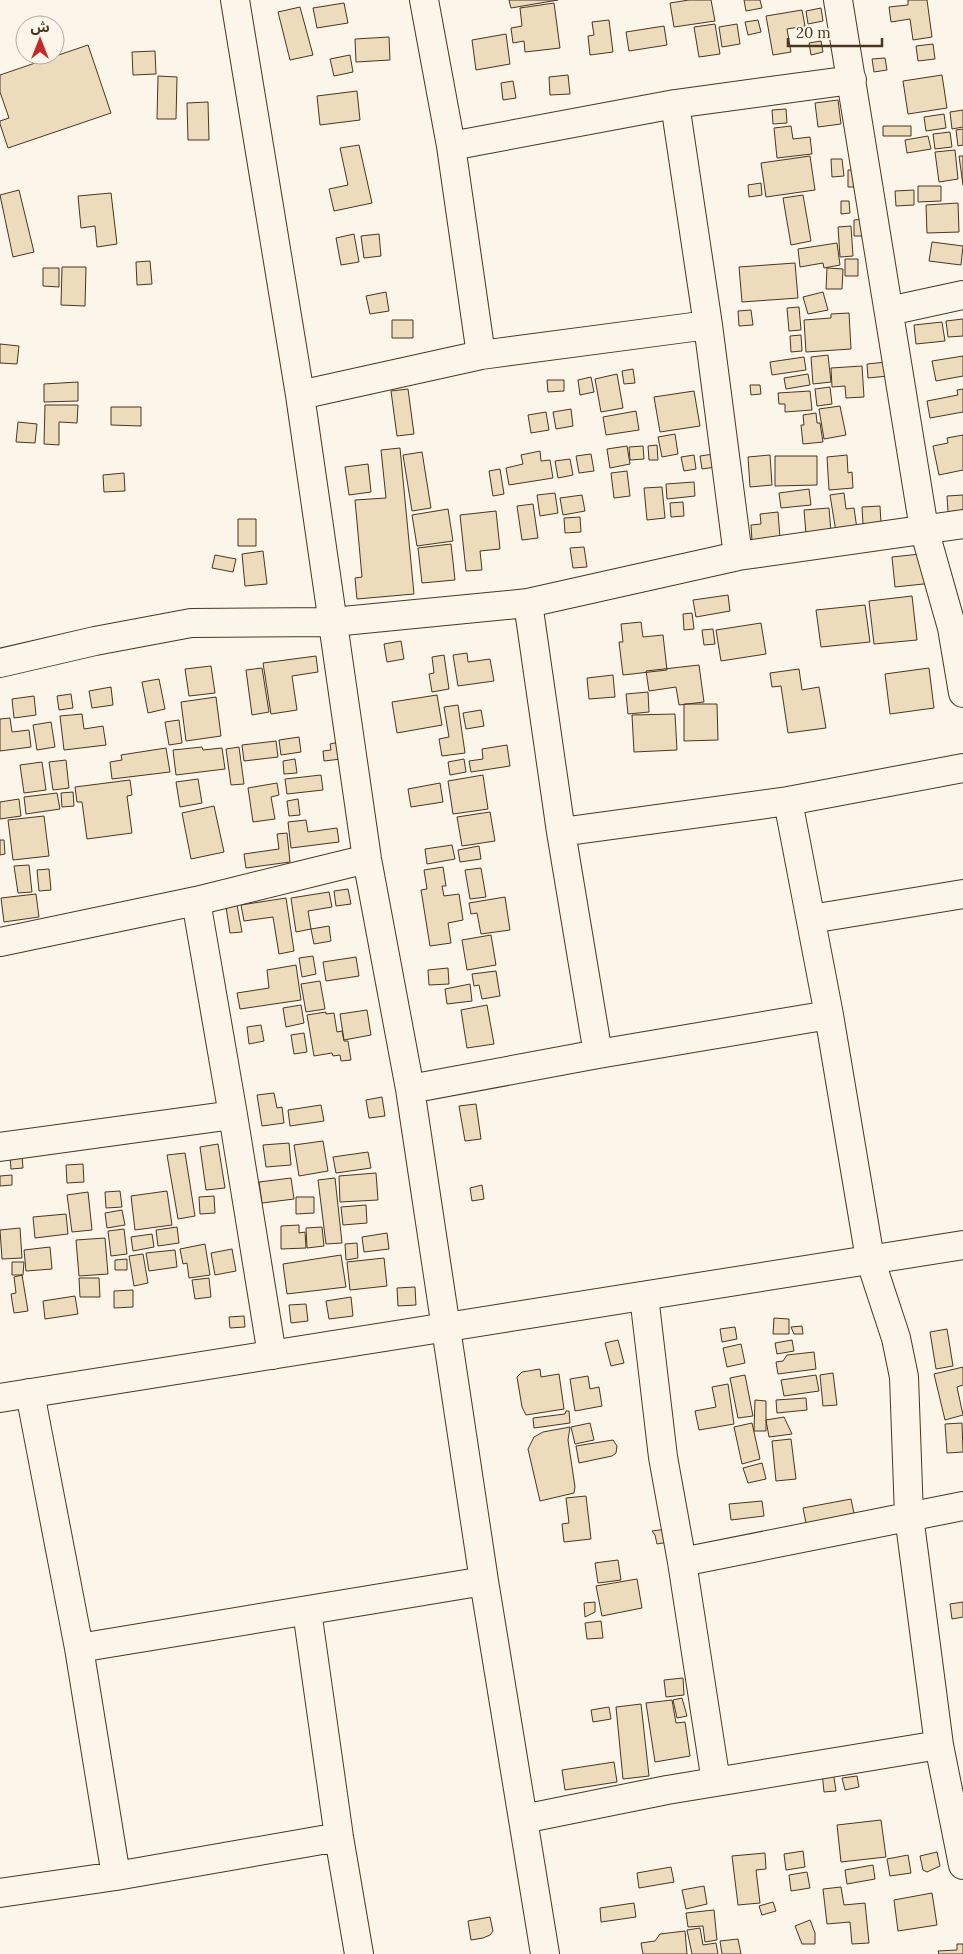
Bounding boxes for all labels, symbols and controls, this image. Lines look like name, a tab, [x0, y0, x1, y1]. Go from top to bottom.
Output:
north arrow	[15, 15, 65, 65]
scale bar	[788, 15, 882, 47]
text: ش	[30, 18, 50, 36]
text: 20 m	[796, 23, 831, 42]

